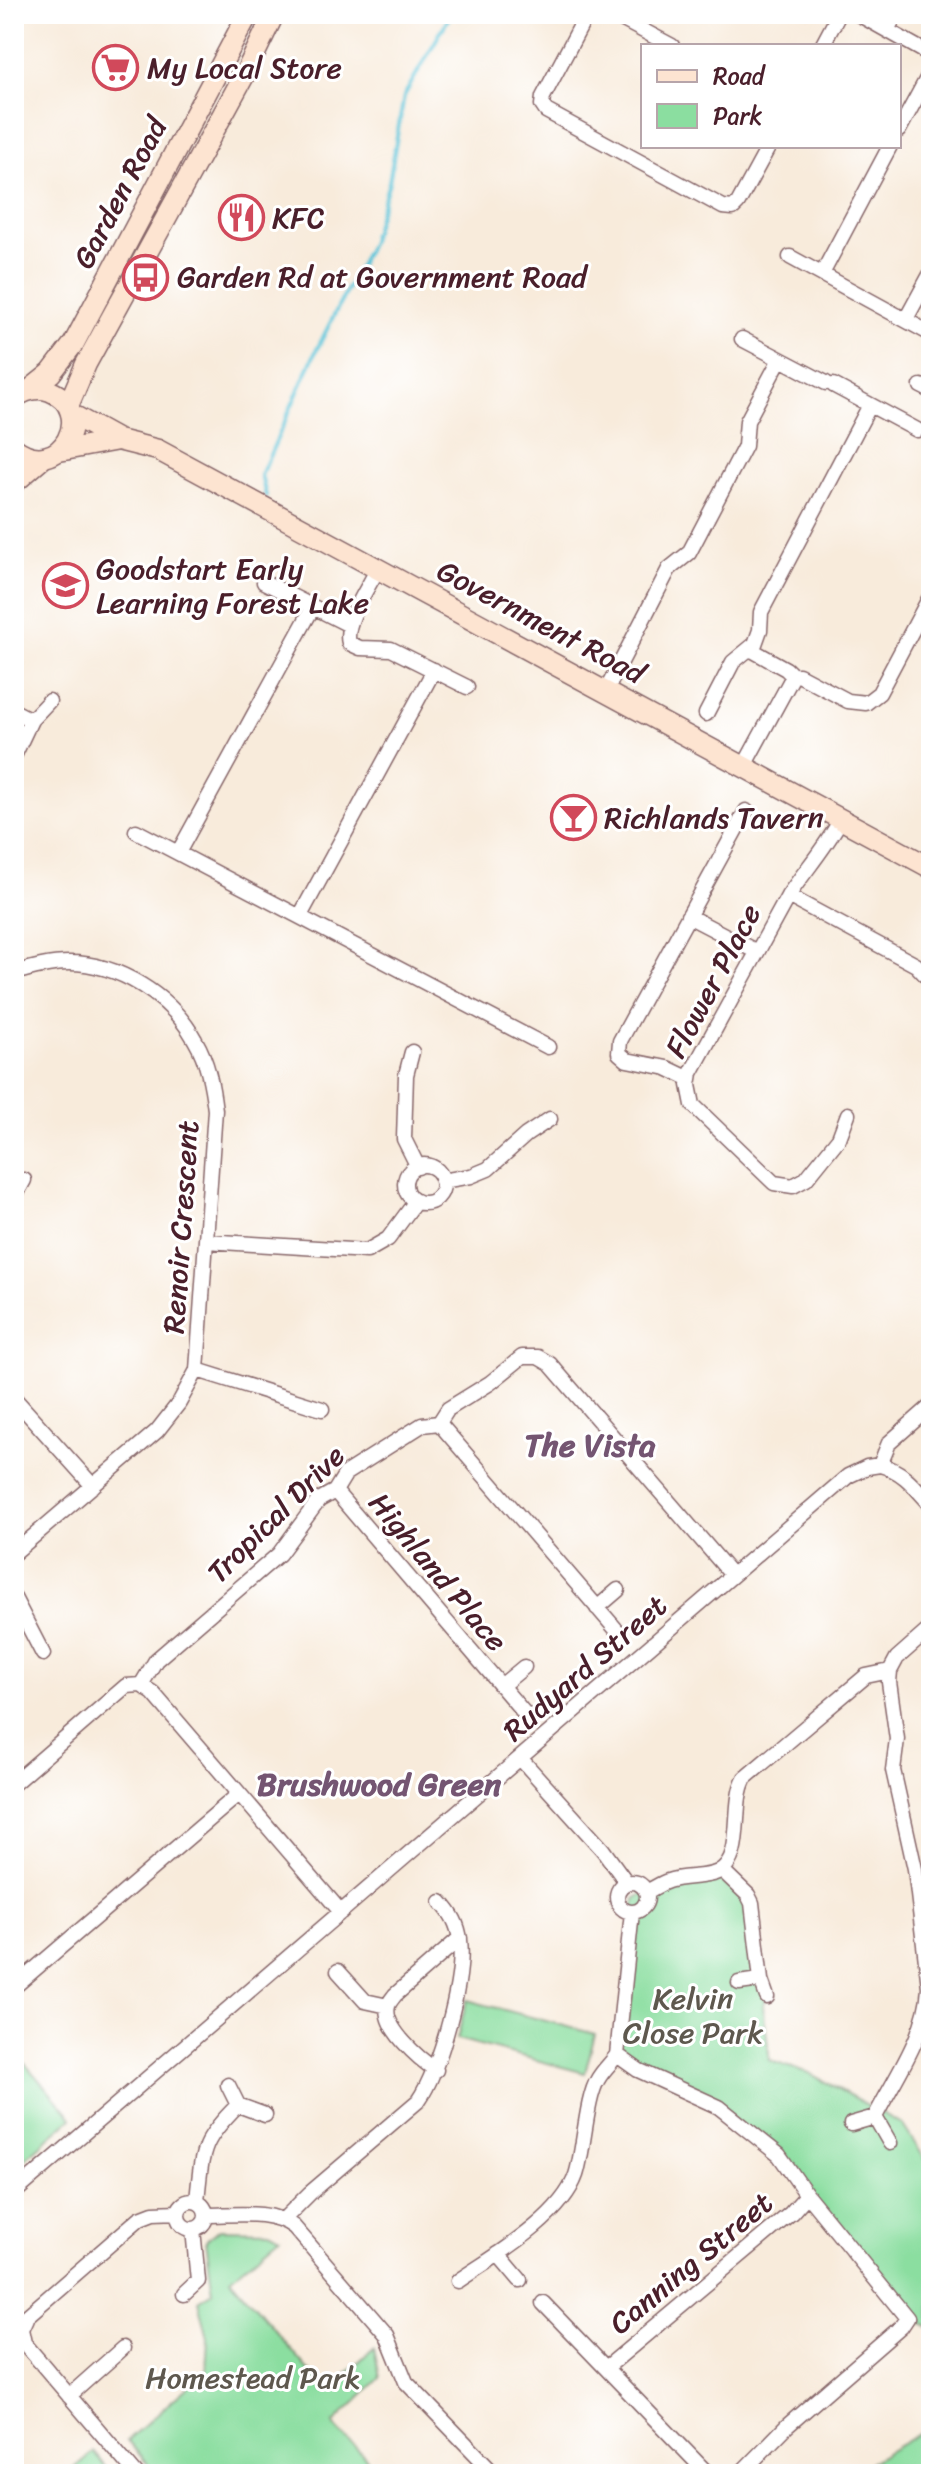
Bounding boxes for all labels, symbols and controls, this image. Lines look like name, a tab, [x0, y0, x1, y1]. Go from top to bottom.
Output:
place label: My Local Store	[147, 41, 342, 95]
supermarket icon: My Local Store	[92, 44, 140, 92]
legend	[641, 44, 901, 148]
text: Road	[713, 55, 767, 97]
text: Park	[713, 95, 762, 137]
street label: Garden Road	[57, 105, 184, 279]
place label: KFC	[272, 191, 325, 245]
restaurant icon: KFC	[217, 194, 265, 242]
place label: Garden Rd at Government Road	[177, 250, 589, 304]
bus stop icon: Garden Rd at Government Road	[122, 253, 170, 301]
place label: Goodstart Early Learning Forest Lake	[96, 542, 369, 630]
street label: Government Road	[427, 544, 657, 701]
school or university icon: Goodstart Early Learning Forest Lake	[41, 562, 89, 610]
place label: Richlands Tavern	[604, 791, 824, 845]
bar icon: Richlands Tavern	[549, 794, 597, 842]
street label: Flower Place	[650, 894, 776, 1068]
street label: Renoir Crescent	[147, 1119, 215, 1335]
district label: The Vista	[525, 1417, 656, 1474]
street label: Tropical Drive	[193, 1431, 359, 1597]
street label: Highland Place	[354, 1480, 522, 1664]
street label: Rudyard Street	[490, 1580, 680, 1756]
district label: Brushwood Green	[257, 1756, 502, 1813]
park label: Kelvin Close Park	[623, 1972, 764, 2060]
street label: Canning Street	[596, 2177, 786, 2349]
park label: Homestead Park	[145, 2351, 361, 2405]

